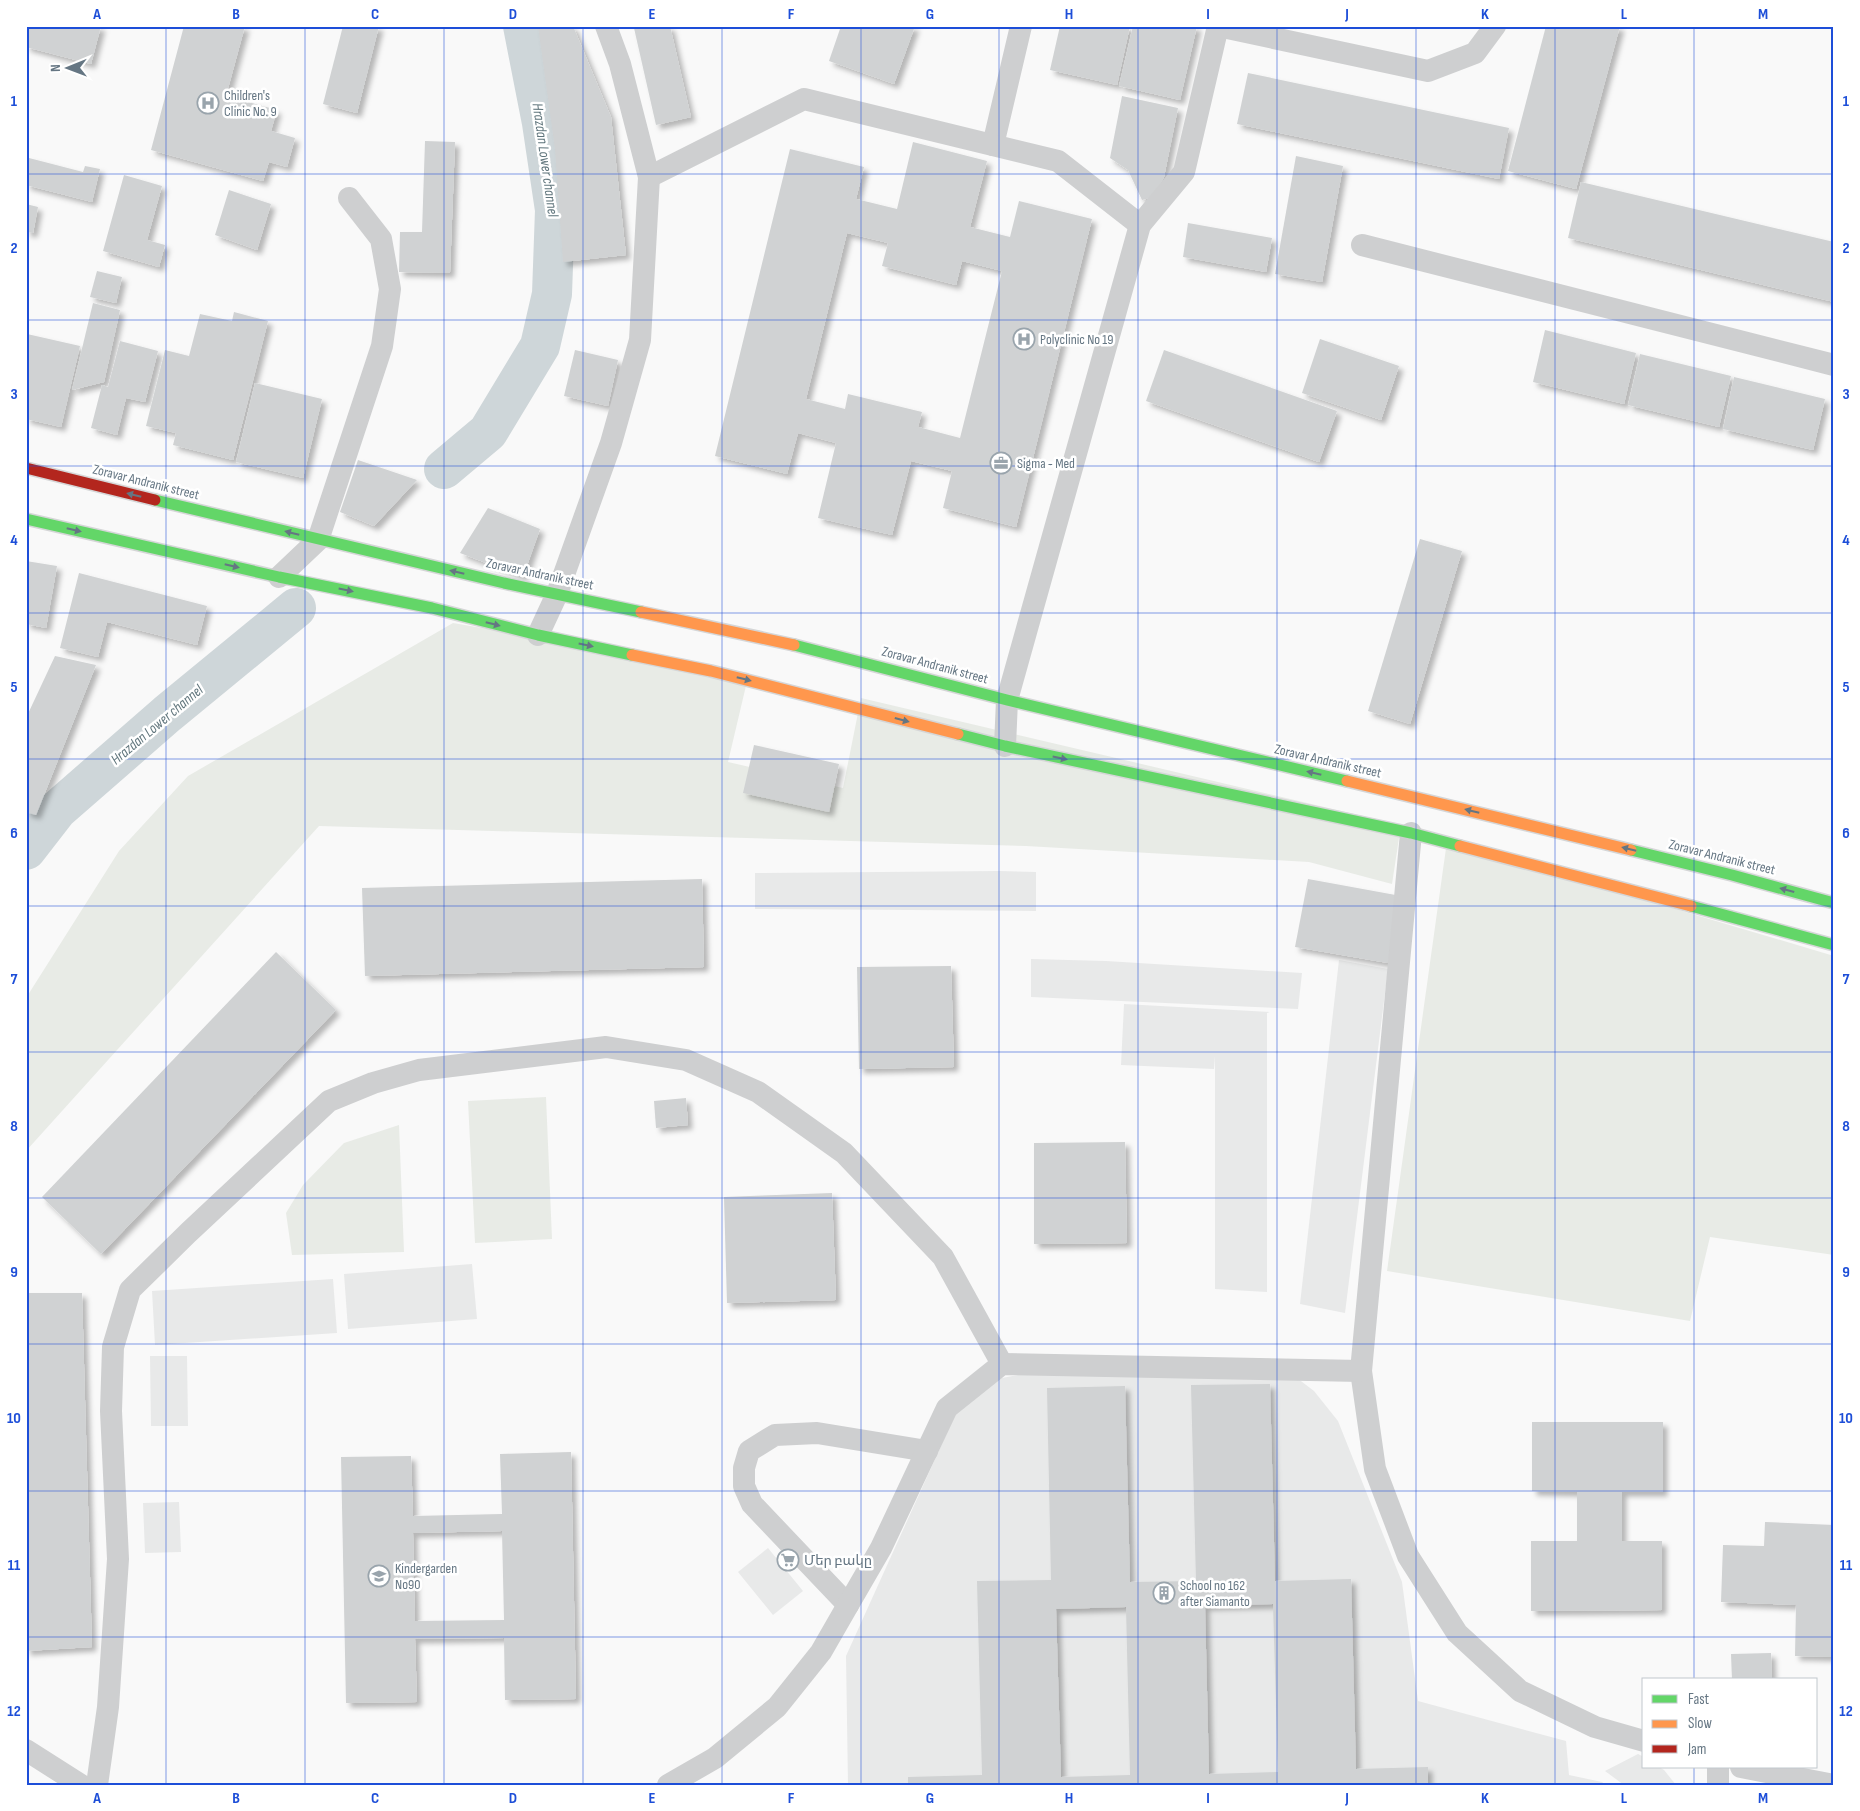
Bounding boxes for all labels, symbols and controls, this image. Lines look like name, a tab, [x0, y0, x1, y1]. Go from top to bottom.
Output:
text: A	[92, 5, 101, 24]
text: B	[232, 5, 240, 24]
text: C	[371, 5, 379, 24]
text: D	[509, 5, 517, 24]
text: E	[649, 5, 656, 24]
text: F	[788, 5, 795, 24]
text: G	[926, 5, 934, 24]
text: H	[1065, 5, 1073, 24]
text: I	[1206, 5, 1210, 24]
text: J	[1344, 5, 1349, 24]
text: K	[1481, 5, 1489, 24]
text: L	[1621, 5, 1628, 24]
text: M	[1758, 5, 1768, 24]
north arrow	[42, 42, 92, 92]
text: N	[47, 64, 64, 72]
place label: Children's Clinic No. 9	[224, 87, 277, 120]
hospital icon: Children's Clinic No. 9	[196, 91, 220, 115]
text: 1	[11, 92, 18, 111]
text: 1	[1843, 92, 1850, 111]
water label: Hrazdan Lower channel	[528, 102, 563, 219]
text: 2	[10, 239, 18, 258]
text: 2	[1842, 239, 1850, 258]
hospital icon: Polyclinic No 19	[1012, 327, 1036, 351]
place label: Polyclinic No 19	[1040, 331, 1113, 348]
text: 3	[10, 385, 18, 404]
text: 3	[1842, 385, 1850, 404]
office icon: Sigma - Med	[989, 451, 1013, 475]
place label: Sigma - Med	[1017, 455, 1075, 472]
street label: Zoravar Andranik street	[91, 461, 201, 503]
one-way arrow	[127, 491, 142, 499]
one-way arrow	[66, 526, 81, 534]
one-way arrow	[285, 529, 300, 537]
text: 4	[10, 531, 18, 550]
text: 4	[1842, 531, 1850, 550]
street label: Zoravar Andranik street	[485, 554, 595, 594]
one-way arrow	[225, 562, 240, 570]
one-way arrow	[449, 568, 464, 576]
one-way arrow	[339, 586, 354, 594]
one-way arrow	[486, 620, 501, 628]
one-way arrow	[578, 641, 594, 649]
street label: Zoravar Andranik street	[880, 643, 990, 687]
one-way arrow	[737, 675, 752, 683]
text: 5	[10, 678, 18, 697]
text: 5	[1842, 678, 1850, 697]
water label: Hrazdan Lower channel	[107, 680, 208, 769]
one-way arrow	[894, 716, 909, 724]
street label: Zoravar Andranik street	[1273, 740, 1383, 782]
one-way arrow	[1052, 754, 1067, 762]
one-way arrow	[1306, 769, 1321, 777]
one-way arrow	[1464, 806, 1479, 814]
text: 6	[10, 824, 18, 843]
text: 6	[1842, 824, 1850, 843]
street label: Zoravar Andranik street	[1667, 836, 1777, 878]
one-way arrow	[1622, 845, 1637, 853]
one-way arrow	[1779, 885, 1794, 893]
text: 7	[11, 970, 18, 989]
text: 7	[1843, 970, 1850, 989]
text: 8	[10, 1117, 18, 1136]
text: 8	[1842, 1117, 1850, 1136]
text: 9	[10, 1263, 18, 1282]
text: 9	[1842, 1263, 1850, 1282]
text: 10	[7, 1409, 21, 1428]
text: 10	[1839, 1409, 1853, 1428]
supermarket icon: Մեր բակը	[776, 1548, 800, 1572]
place label: Մեր բակը	[804, 1552, 872, 1569]
text: 11	[8, 1556, 21, 1575]
text: 11	[1840, 1556, 1853, 1575]
place label: Kindergarden No90	[395, 1560, 457, 1593]
school or university icon: Kindergarden No90	[367, 1564, 391, 1588]
place label: School no 162 after Siamanto	[1180, 1577, 1250, 1610]
building icon: School no 162 after Siamanto	[1152, 1581, 1176, 1605]
legend	[1642, 1678, 1818, 1768]
text: Fast	[1688, 1690, 1710, 1709]
text: 12	[7, 1702, 21, 1721]
text: 12	[1839, 1702, 1853, 1721]
text: Slow	[1688, 1714, 1712, 1733]
text: Jam	[1687, 1740, 1706, 1759]
text: A	[92, 1789, 101, 1808]
text: B	[232, 1789, 240, 1808]
text: C	[371, 1789, 379, 1808]
text: D	[509, 1789, 517, 1808]
text: E	[649, 1789, 656, 1808]
text: F	[788, 1789, 795, 1808]
text: G	[926, 1789, 934, 1808]
text: H	[1065, 1789, 1073, 1808]
text: I	[1206, 1789, 1210, 1808]
text: J	[1344, 1789, 1349, 1808]
text: K	[1481, 1789, 1489, 1808]
text: L	[1621, 1789, 1628, 1808]
text: M	[1758, 1789, 1768, 1808]

